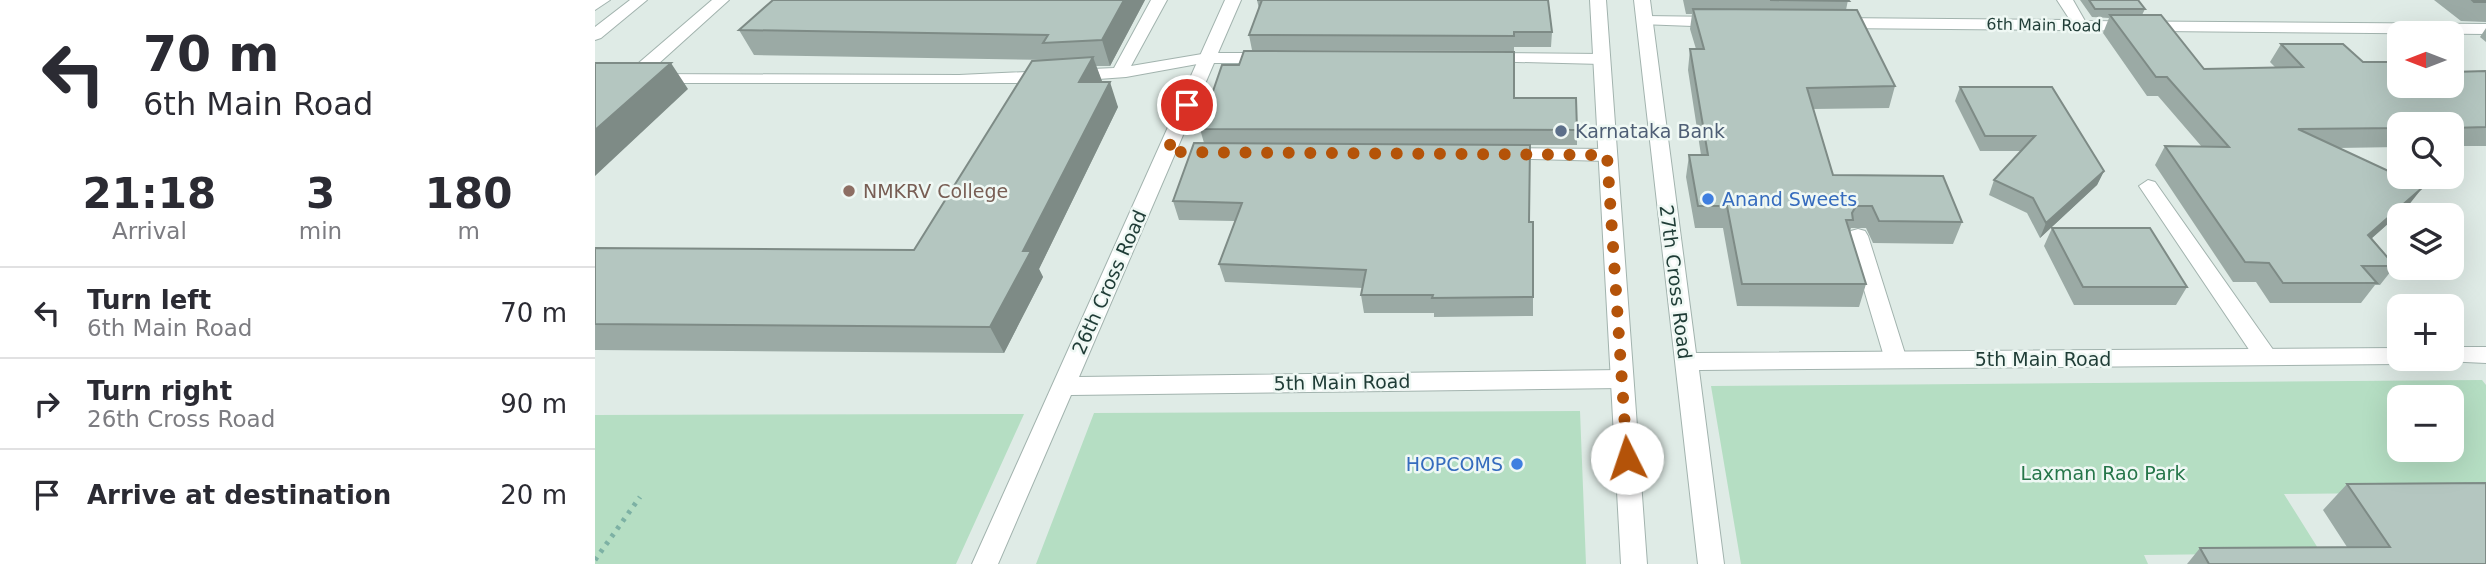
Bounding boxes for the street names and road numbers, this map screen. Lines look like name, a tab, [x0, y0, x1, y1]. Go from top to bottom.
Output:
street label: 6th Main Road	[1986, 14, 2102, 36]
street label: 27th Cross Road	[1656, 203, 1696, 361]
street label: 26th Cross Road	[1067, 206, 1151, 358]
street label: 5th Main Road	[1975, 348, 2111, 370]
street label: 5th Main Road	[1273, 370, 1411, 394]

